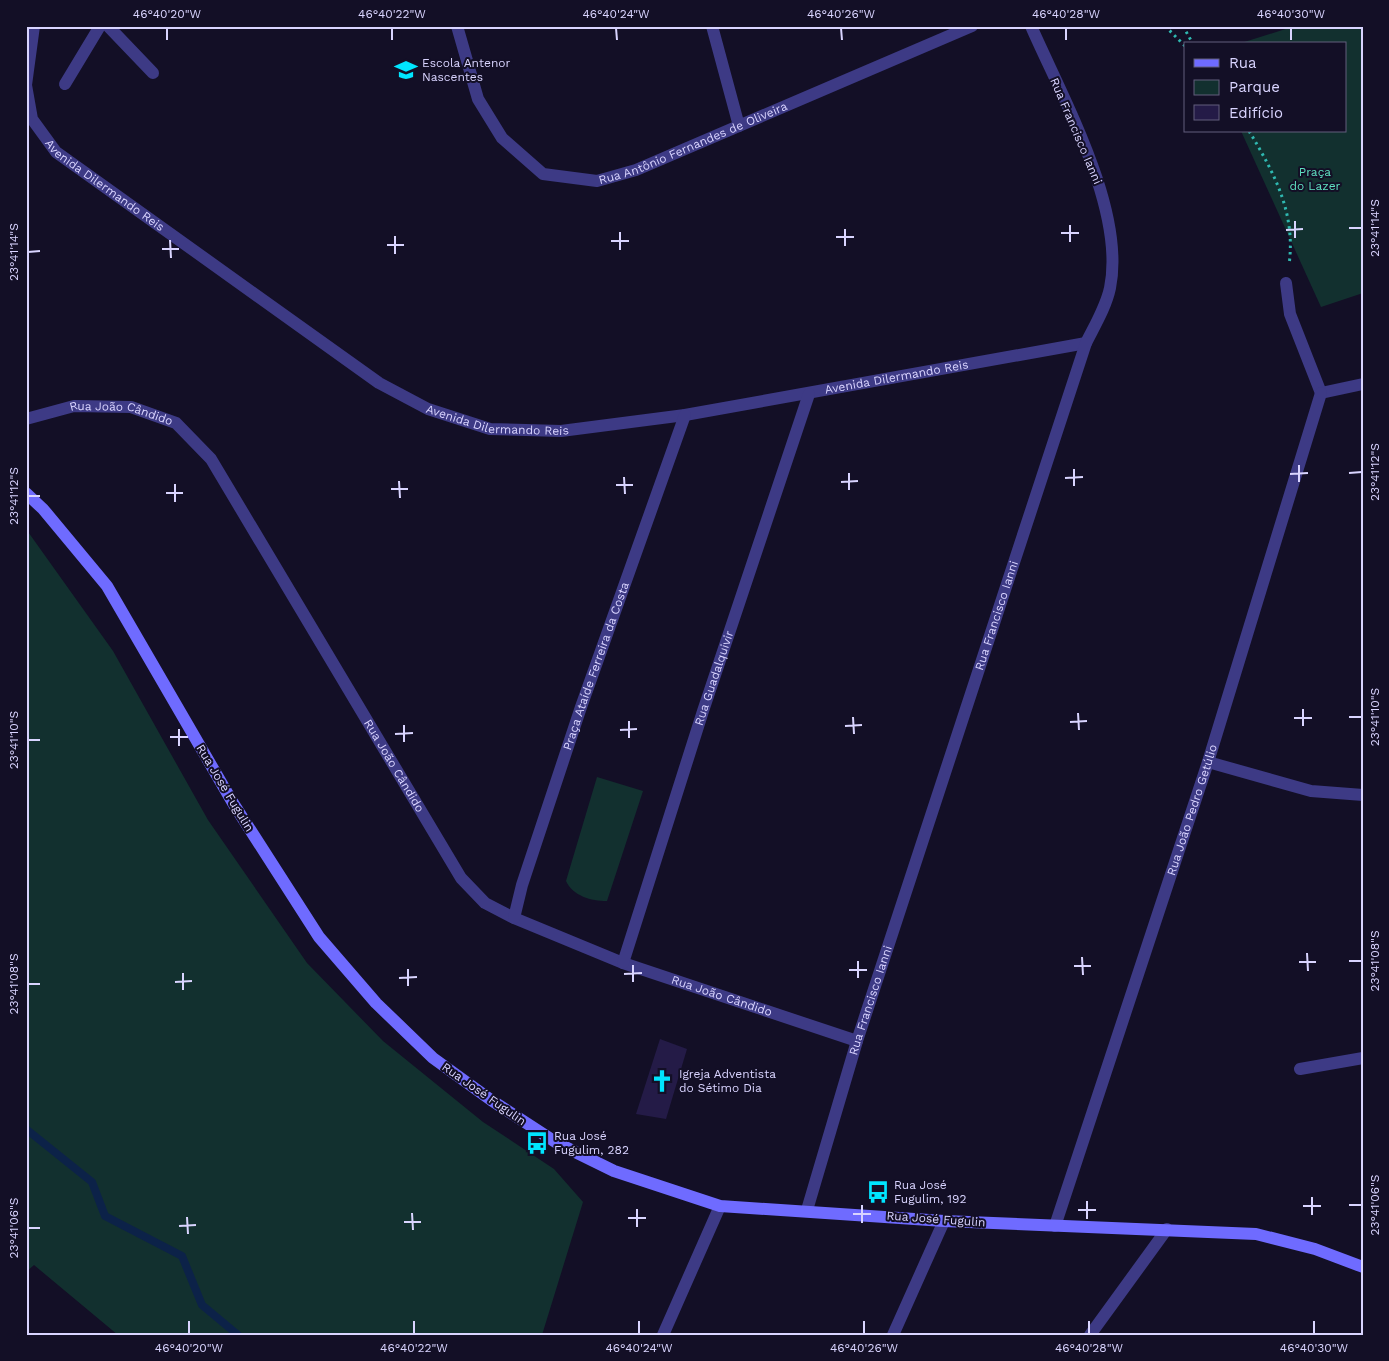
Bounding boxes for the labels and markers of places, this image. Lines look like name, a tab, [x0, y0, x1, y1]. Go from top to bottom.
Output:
place label: Escola Antenor Nascentes	[422, 56, 511, 84]
school or university icon: Escola Antenor Nascentes	[393, 57, 419, 83]
place label: Igreja Adventista do Sétimo Dia	[679, 1067, 776, 1095]
church icon: Igreja Adventista do Sétimo Dia	[649, 1068, 675, 1094]
place label: Rua José Fugulim, 282	[554, 1129, 629, 1157]
bus stop icon: Rua José Fugulim, 282	[524, 1130, 550, 1156]
place label: Rua José Fugulim, 192	[894, 1178, 966, 1206]
bus stop icon: Rua José Fugulim, 192	[865, 1179, 891, 1205]

